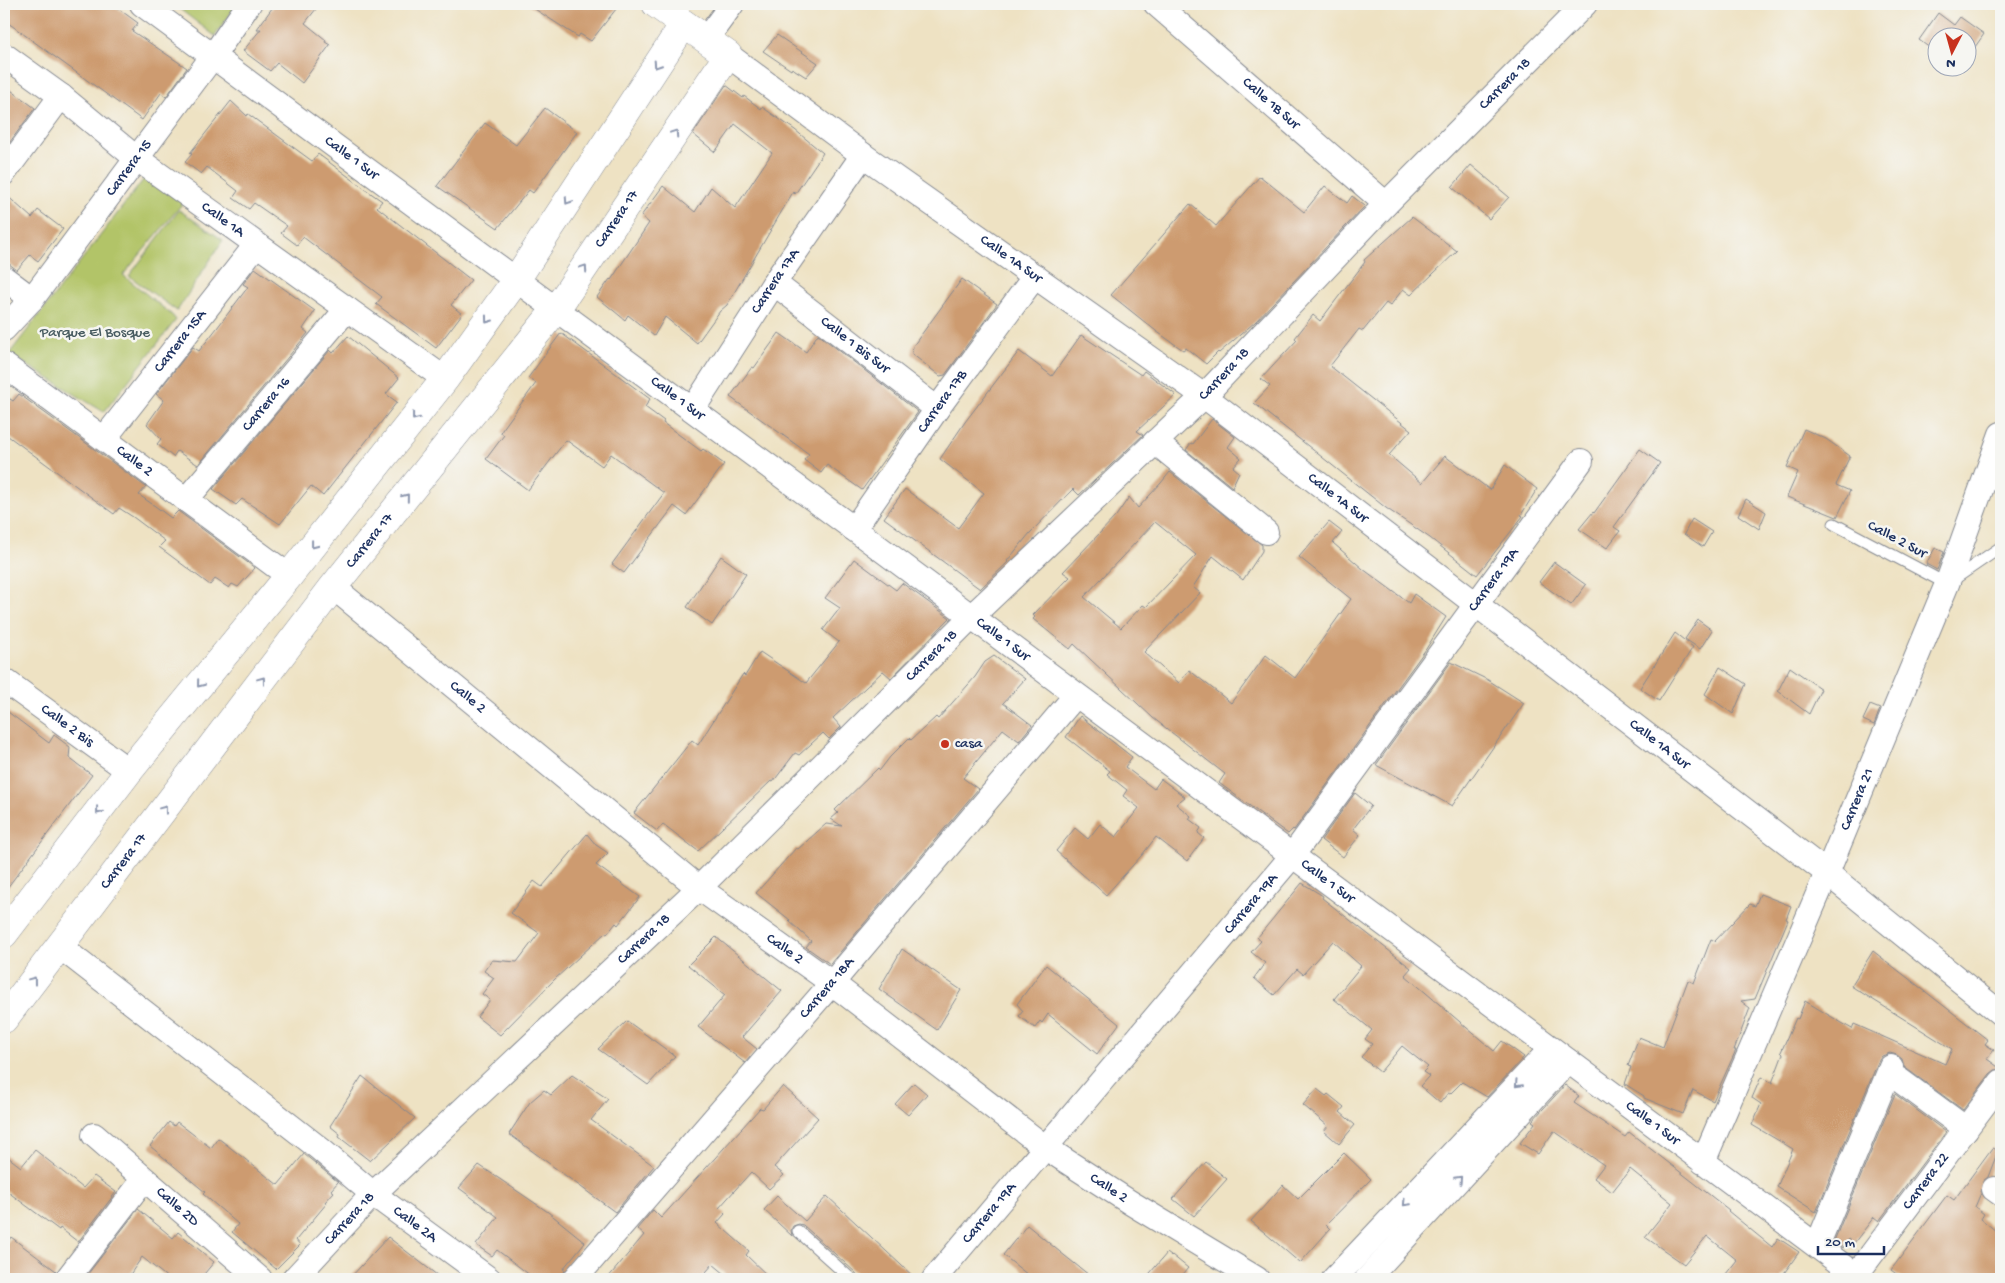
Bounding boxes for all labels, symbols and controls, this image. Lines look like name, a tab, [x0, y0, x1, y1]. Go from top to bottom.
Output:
north arrow	[1928, 28, 1978, 78]
street label: Carrera 18	[1476, 54, 1535, 114]
text: N	[1945, 54, 1956, 71]
one-way arrow	[654, 59, 663, 68]
street label: Calle 1B Sur	[1238, 74, 1305, 135]
one-way arrow	[669, 129, 678, 139]
street label: Calle 1 Sur	[320, 132, 383, 185]
street label: Carrera 15	[102, 136, 156, 200]
street label: Carrera 17	[591, 186, 644, 252]
one-way arrow	[565, 195, 574, 204]
street label: Calle 1A	[197, 198, 249, 242]
street label: Calle 1A Sur	[976, 231, 1047, 289]
street label: Carrera 17A	[747, 244, 805, 317]
one-way arrow	[578, 264, 587, 274]
street label: Carrera 15A	[150, 305, 211, 376]
street label: Calle 1 Bis Sur	[816, 313, 895, 379]
one-way arrow	[485, 314, 494, 323]
park label: Parque El Bosque	[39, 324, 150, 342]
street label: Carrera 18	[1195, 344, 1254, 405]
street label: Carrera 17B	[914, 366, 972, 437]
street label: Carrera 16	[239, 373, 295, 435]
street label: Calle 1 Sur	[646, 373, 709, 426]
one-way arrow	[412, 411, 420, 420]
street label: Calle 2	[112, 442, 156, 481]
street label: Calle 1A Sur	[1304, 469, 1373, 529]
one-way arrow	[400, 494, 408, 503]
street label: Carrera 17	[342, 509, 398, 572]
street label: Calle 2 Sur	[1864, 517, 1931, 564]
one-way arrow	[312, 539, 320, 548]
street label: Carrera 19A	[1465, 544, 1524, 615]
street label: Calle 1 Sur	[972, 614, 1035, 667]
street label: Carrera 18	[902, 626, 962, 686]
one-way arrow	[257, 677, 265, 686]
street label: Calle 2	[446, 677, 489, 718]
one-way arrow	[197, 679, 206, 688]
street label: Calle 2 Bis	[37, 700, 98, 752]
street label: Calle 1A Sur	[1625, 716, 1695, 775]
place label: casa	[955, 735, 983, 753]
marker: casa	[939, 738, 951, 750]
street label: Carrera 21	[1837, 766, 1878, 833]
one-way arrow	[96, 805, 104, 814]
one-way arrow	[158, 806, 167, 815]
street label: Carrera 17	[97, 829, 152, 893]
street label: Calle 1 Sur	[1297, 855, 1360, 909]
street label: Carrera 19A	[1220, 869, 1283, 938]
street label: Carrera 18	[614, 910, 675, 969]
street label: Calle 2	[762, 930, 807, 969]
street label: Carrera 18A	[796, 953, 859, 1023]
one-way arrow	[28, 977, 36, 986]
one-way arrow	[1515, 1079, 1524, 1088]
street label: Calle 1 Sur	[1622, 1097, 1684, 1151]
street label: Carrera 22	[1899, 1149, 1954, 1214]
street label: Calle 2	[1086, 1170, 1131, 1207]
one-way arrow	[1453, 1176, 1462, 1185]
street label: Carrera 19A	[959, 1178, 1021, 1248]
street label: Calle 2D	[152, 1183, 203, 1231]
street label: Carrera 18	[321, 1189, 379, 1249]
one-way arrow	[1403, 1197, 1412, 1206]
street label: Calle 2A	[389, 1202, 441, 1248]
scale bar	[1818, 1223, 1884, 1255]
text: 20 m	[1825, 1234, 1855, 1252]

